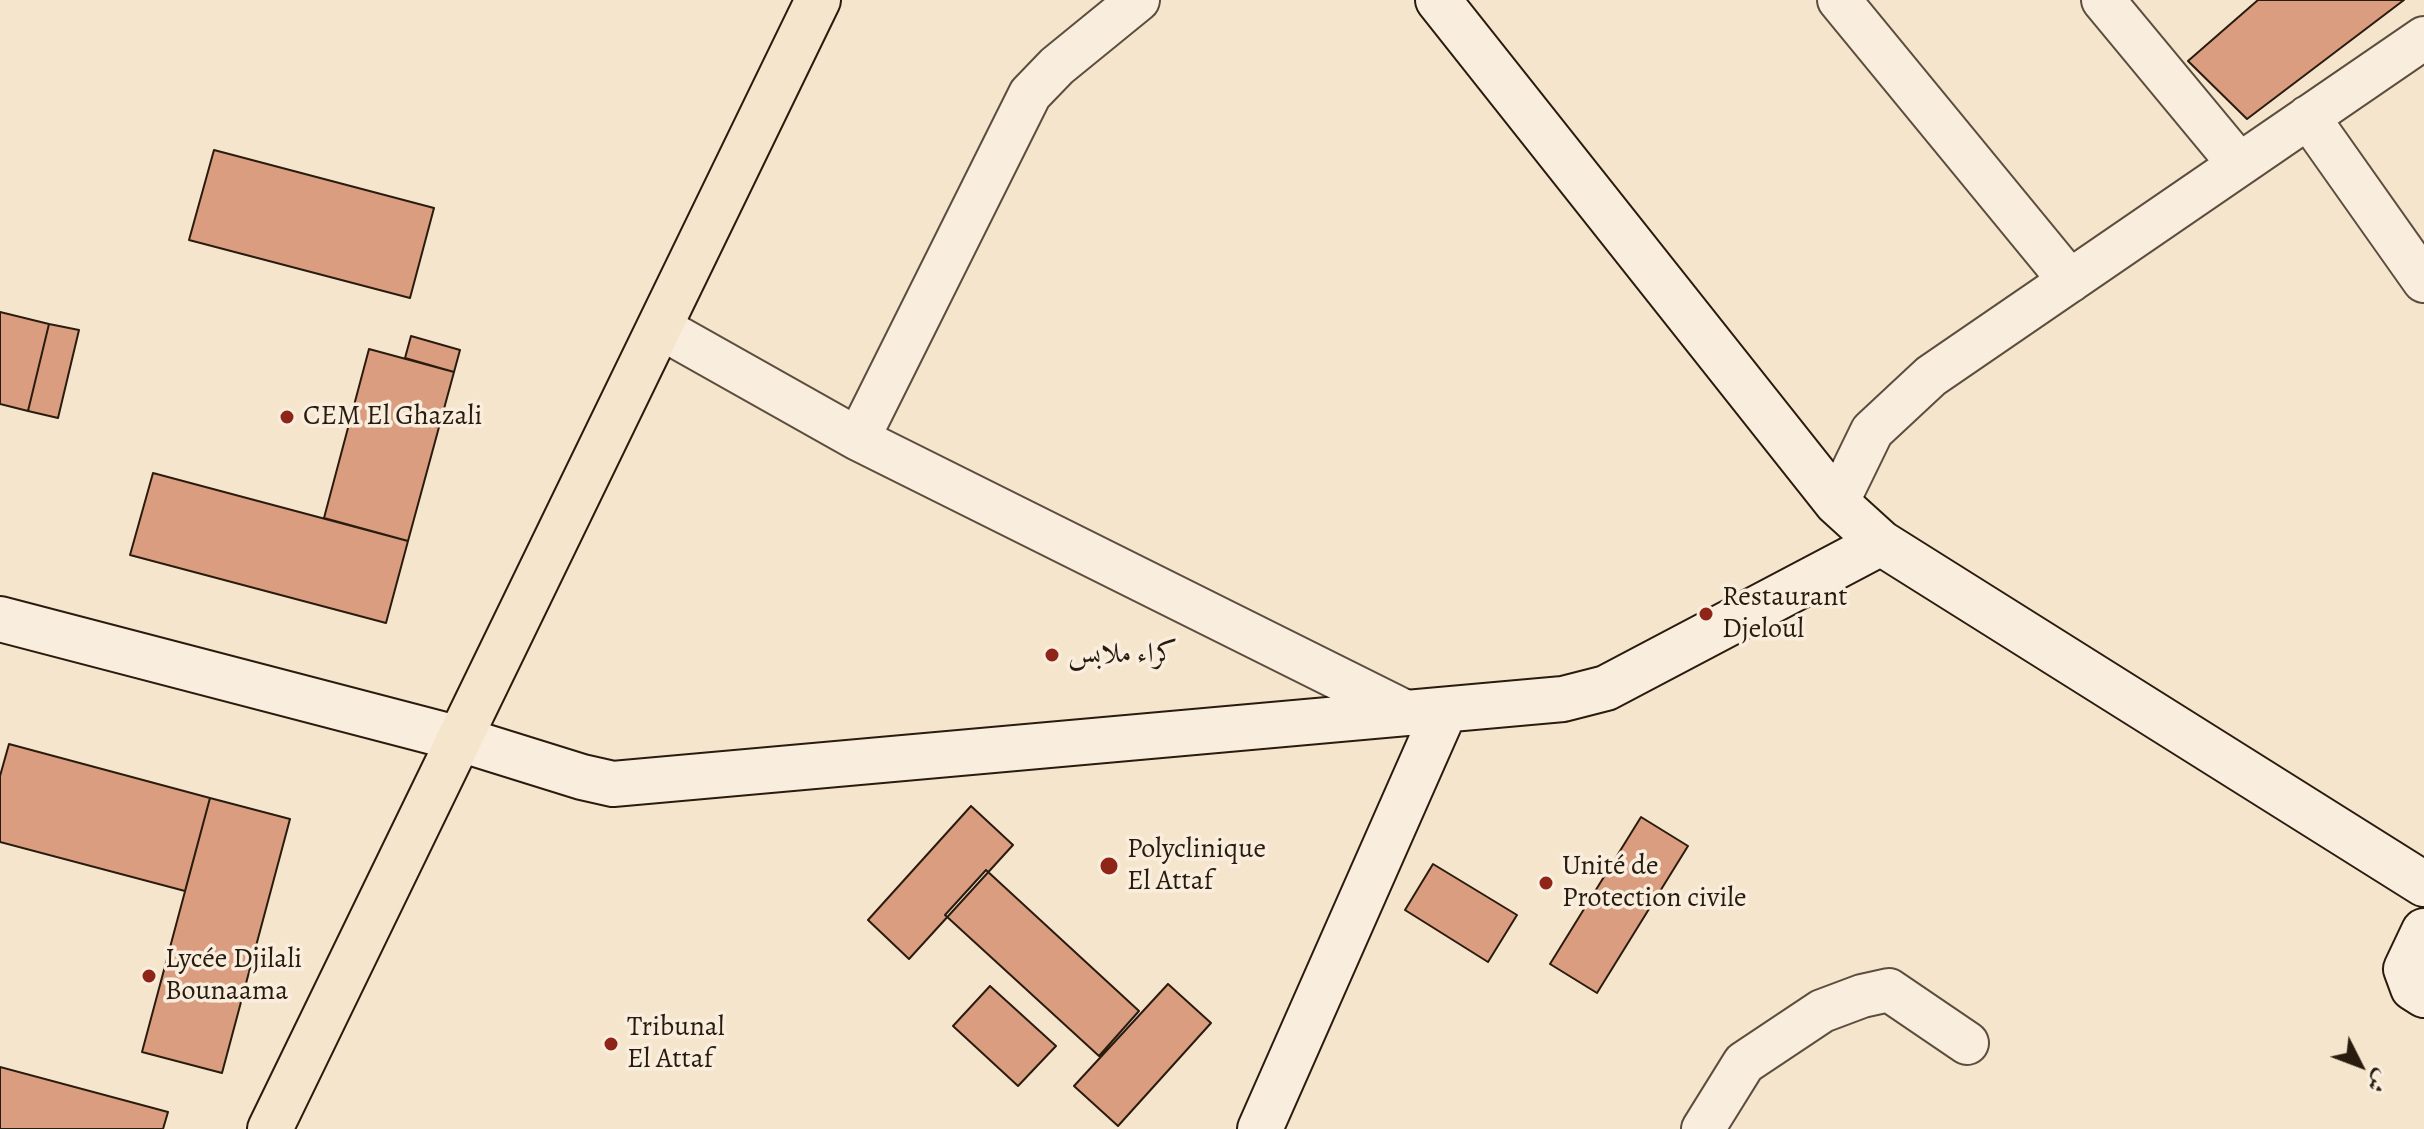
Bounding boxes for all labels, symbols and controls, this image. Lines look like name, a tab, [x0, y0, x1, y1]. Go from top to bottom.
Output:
place label: CEM El Ghazali	[303, 400, 482, 434]
marker: CEM El Ghazali	[278, 408, 296, 426]
place label: Restaurant Djeloul	[1722, 581, 1848, 647]
marker: Restaurant Djeloul	[1697, 605, 1715, 623]
place label: كراء ملابس	[1068, 638, 1177, 672]
marker: كراء ملابس	[1043, 646, 1061, 664]
place label: Polyclinique El Attaf	[1127, 833, 1266, 899]
place label: Unité de Protection civile	[1562, 850, 1747, 916]
marker: Polyclinique El Attaf	[1098, 855, 1120, 877]
marker: Unité de Protection civile	[1537, 874, 1555, 892]
place label: Lycée Djilali Bounaama	[165, 943, 302, 1009]
marker: Lycée Djilali Bounaama	[140, 967, 158, 985]
place label: Tribunal El Attaf	[627, 1011, 725, 1077]
north arrow	[2320, 1025, 2400, 1105]
marker: Tribunal El Attaf	[602, 1035, 620, 1053]
text: ش	[2359, 1063, 2396, 1099]

